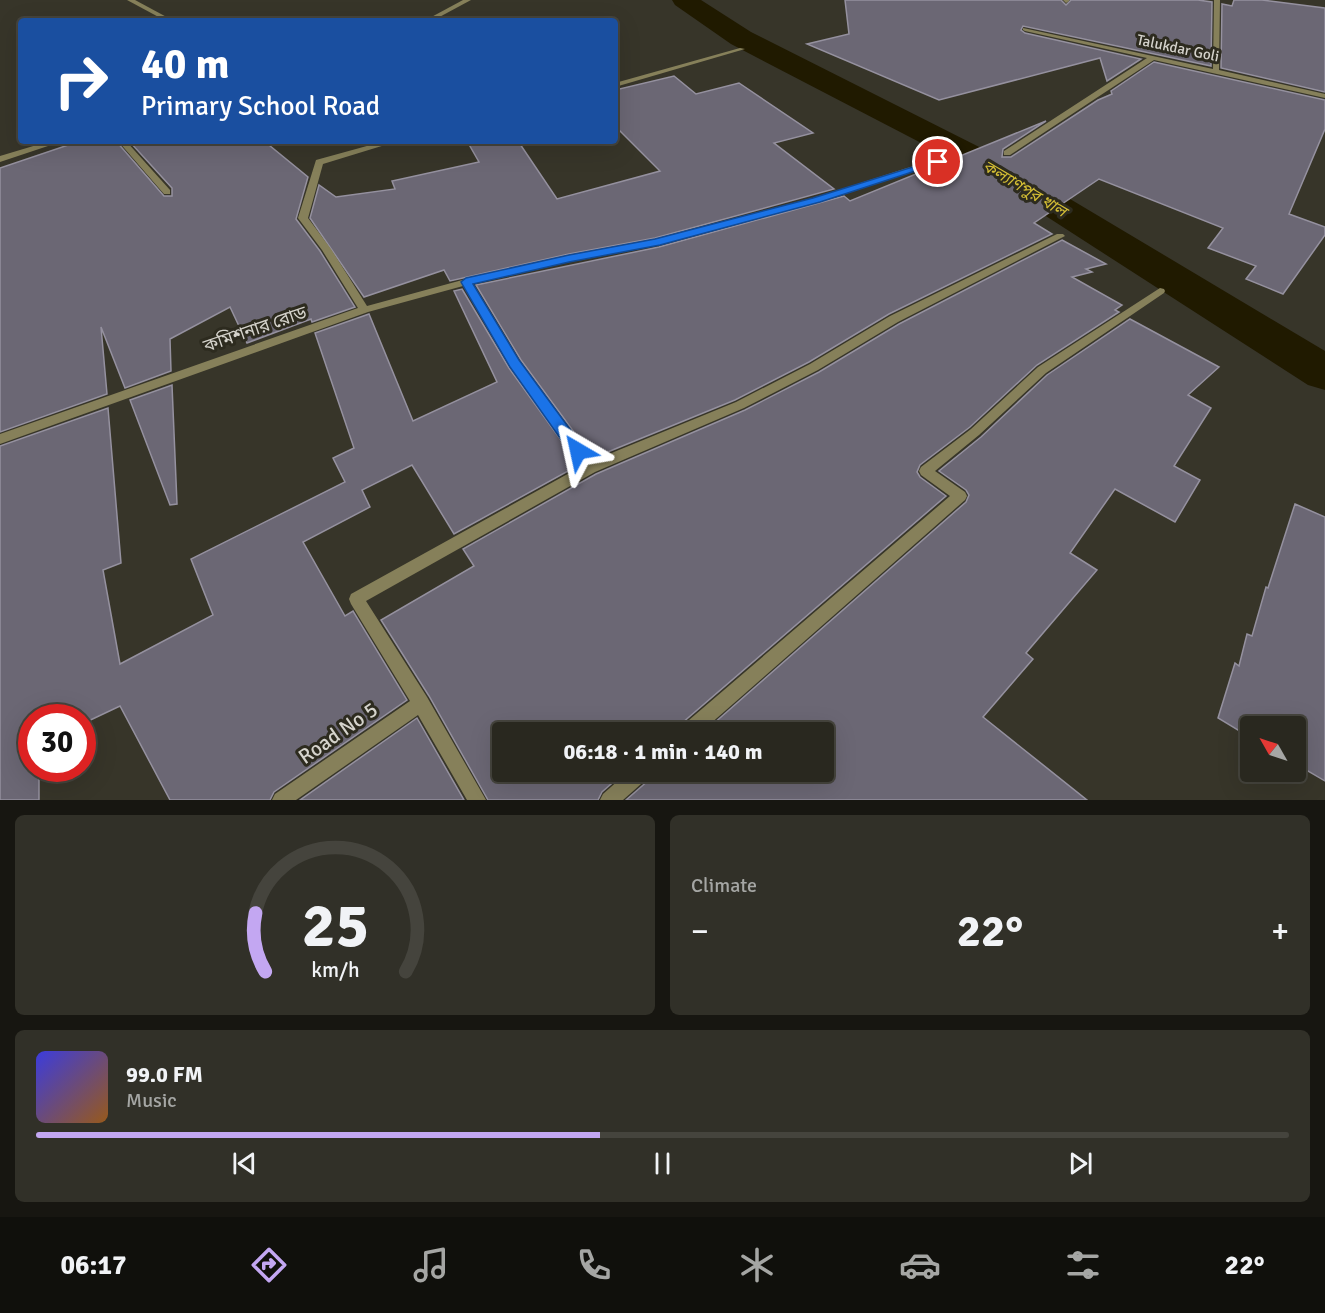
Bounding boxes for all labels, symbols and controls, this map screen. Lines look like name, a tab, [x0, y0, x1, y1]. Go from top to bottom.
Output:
street label: Talukdar Goli	[1135, 30, 1221, 66]
text: 40 m	[141, 39, 230, 90]
icon: right	[42, 42, 120, 120]
text: Primary School Road	[141, 90, 380, 123]
pin	[912, 136, 963, 187]
icon: arrive	[921, 145, 954, 178]
water label: কল্যাণপুর খাল	[979, 156, 1073, 223]
street label: কমিশনার রোড	[200, 301, 310, 357]
position arrow	[546, 419, 610, 483]
street label: Road No 5	[293, 696, 383, 770]
speed limit sign: 30	[18, 704, 96, 782]
north arrow	[1240, 716, 1306, 782]
map controls	[1240, 716, 1306, 782]
text: 06:18 · 1 min · 140 m	[563, 738, 763, 765]
text: Climate	[691, 873, 757, 898]
text: 25	[301, 887, 369, 964]
text: 22°	[957, 904, 1023, 959]
text: −	[691, 911, 709, 952]
text: +	[1271, 911, 1289, 952]
text: km/h	[311, 957, 359, 983]
text: 99.0 FM	[126, 1061, 203, 1088]
text: Music	[126, 1088, 177, 1113]
icon: previous	[228, 1147, 261, 1180]
icon: pause	[646, 1147, 679, 1180]
icon: next	[1064, 1147, 1097, 1180]
icon: directions	[248, 1244, 290, 1286]
icon: music	[410, 1244, 452, 1286]
icon: phone	[573, 1244, 615, 1286]
icon: climate	[736, 1244, 778, 1286]
icon: car	[899, 1244, 941, 1286]
icon: filters	[1062, 1244, 1104, 1286]
text: 06:17	[60, 1249, 127, 1282]
text: 22°	[1225, 1249, 1265, 1282]

